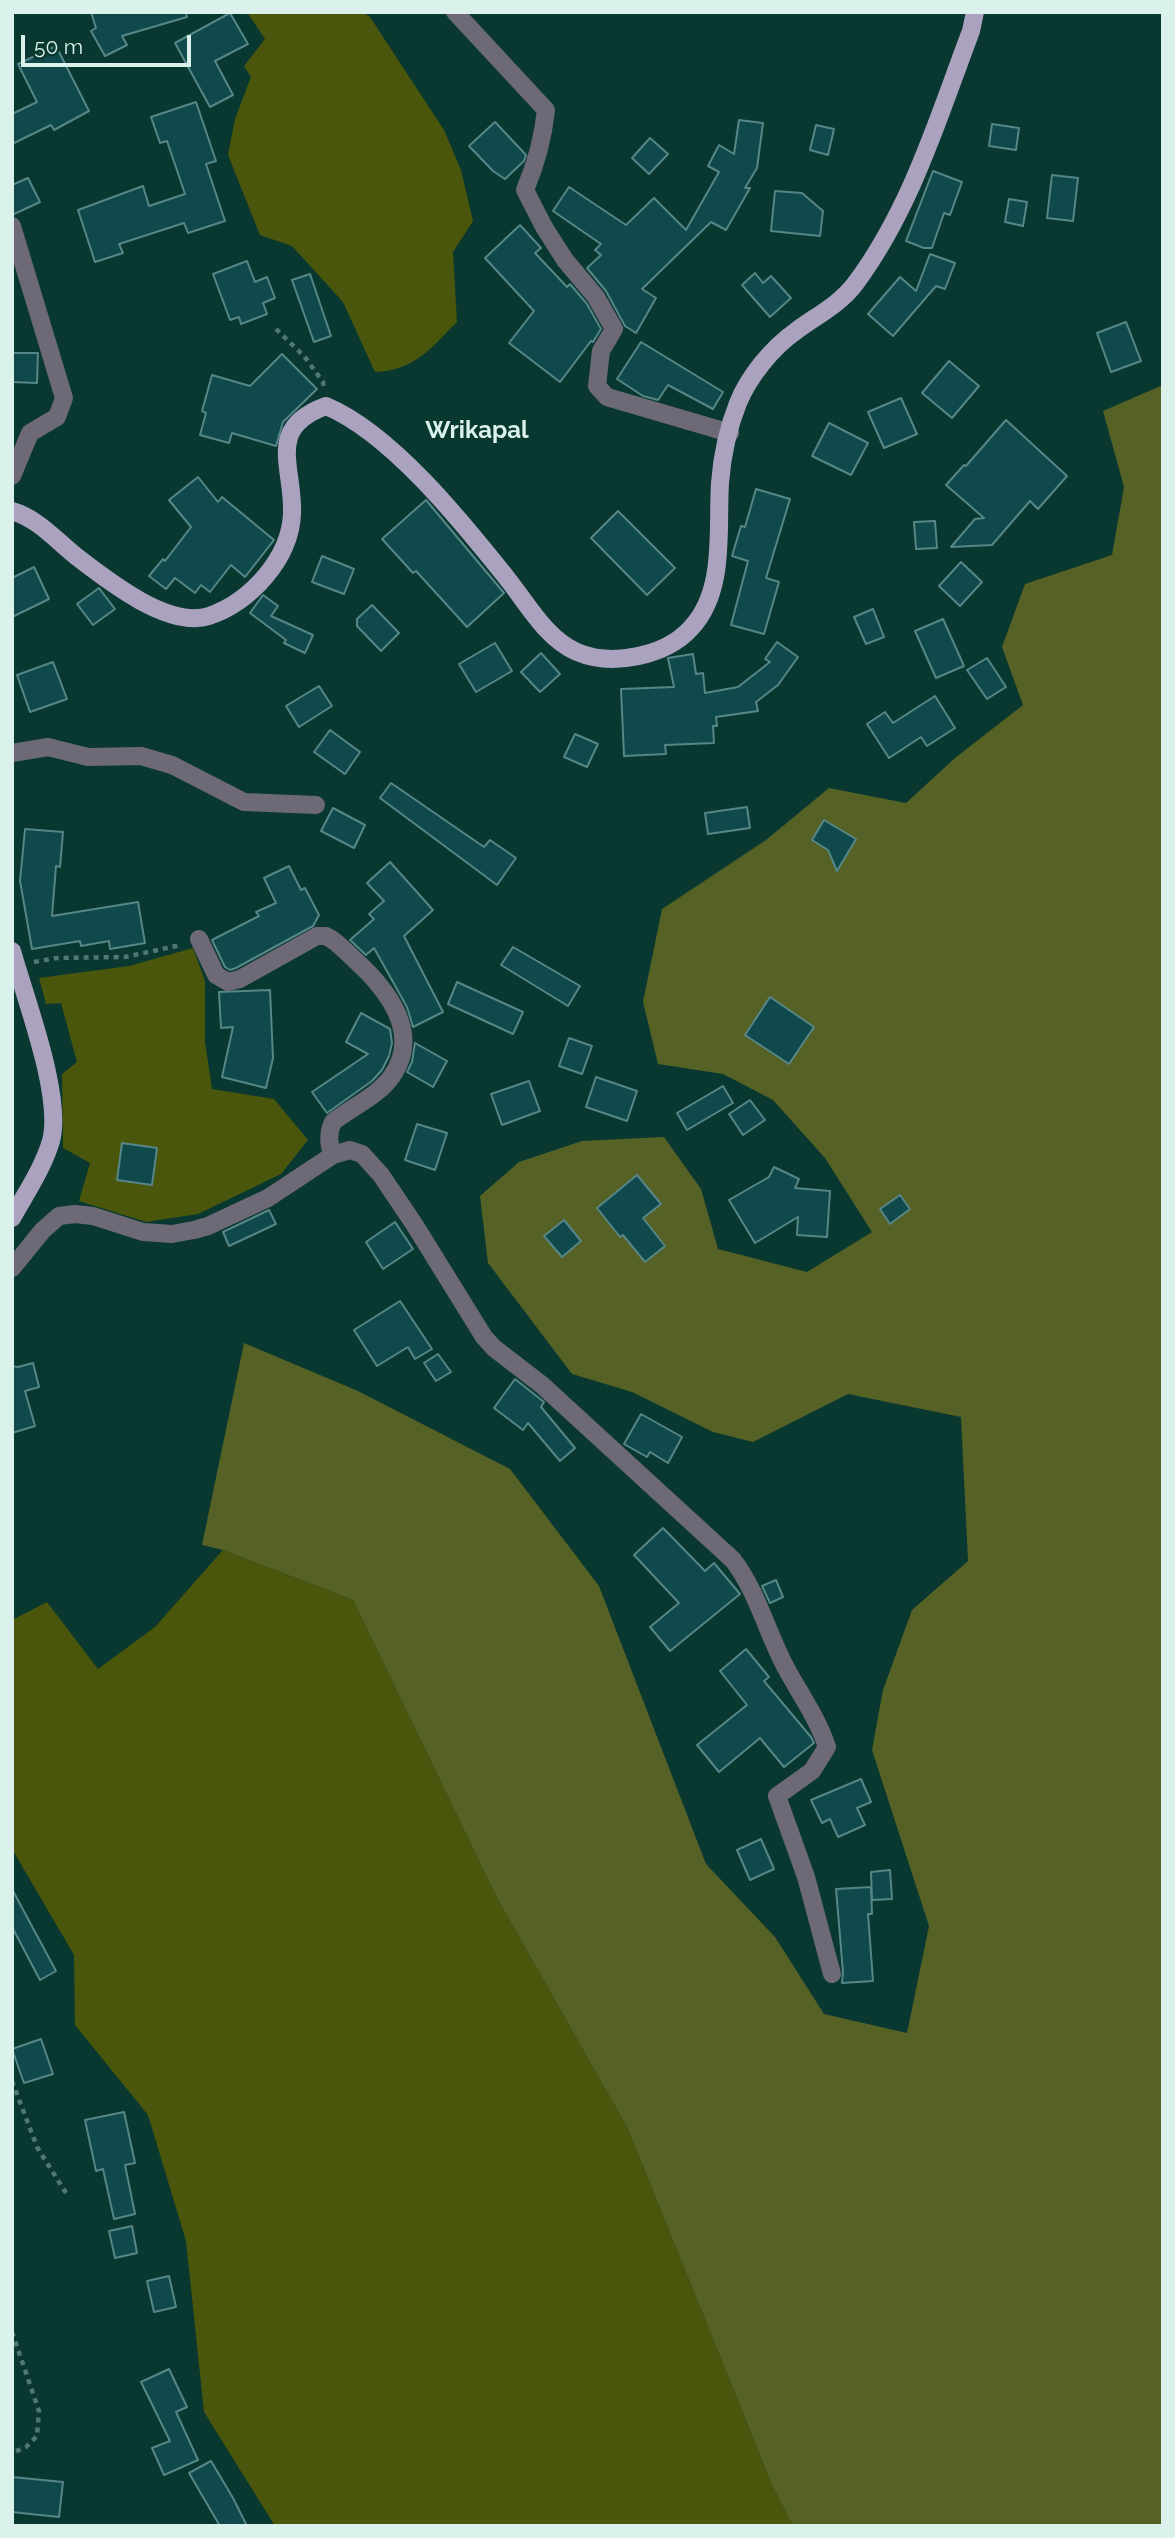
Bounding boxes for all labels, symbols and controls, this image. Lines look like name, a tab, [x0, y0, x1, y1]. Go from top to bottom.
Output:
scale bar	[24, 21, 194, 65]
text: 50 m	[34, 34, 83, 59]
district label: Wrikapal	[425, 417, 529, 445]

